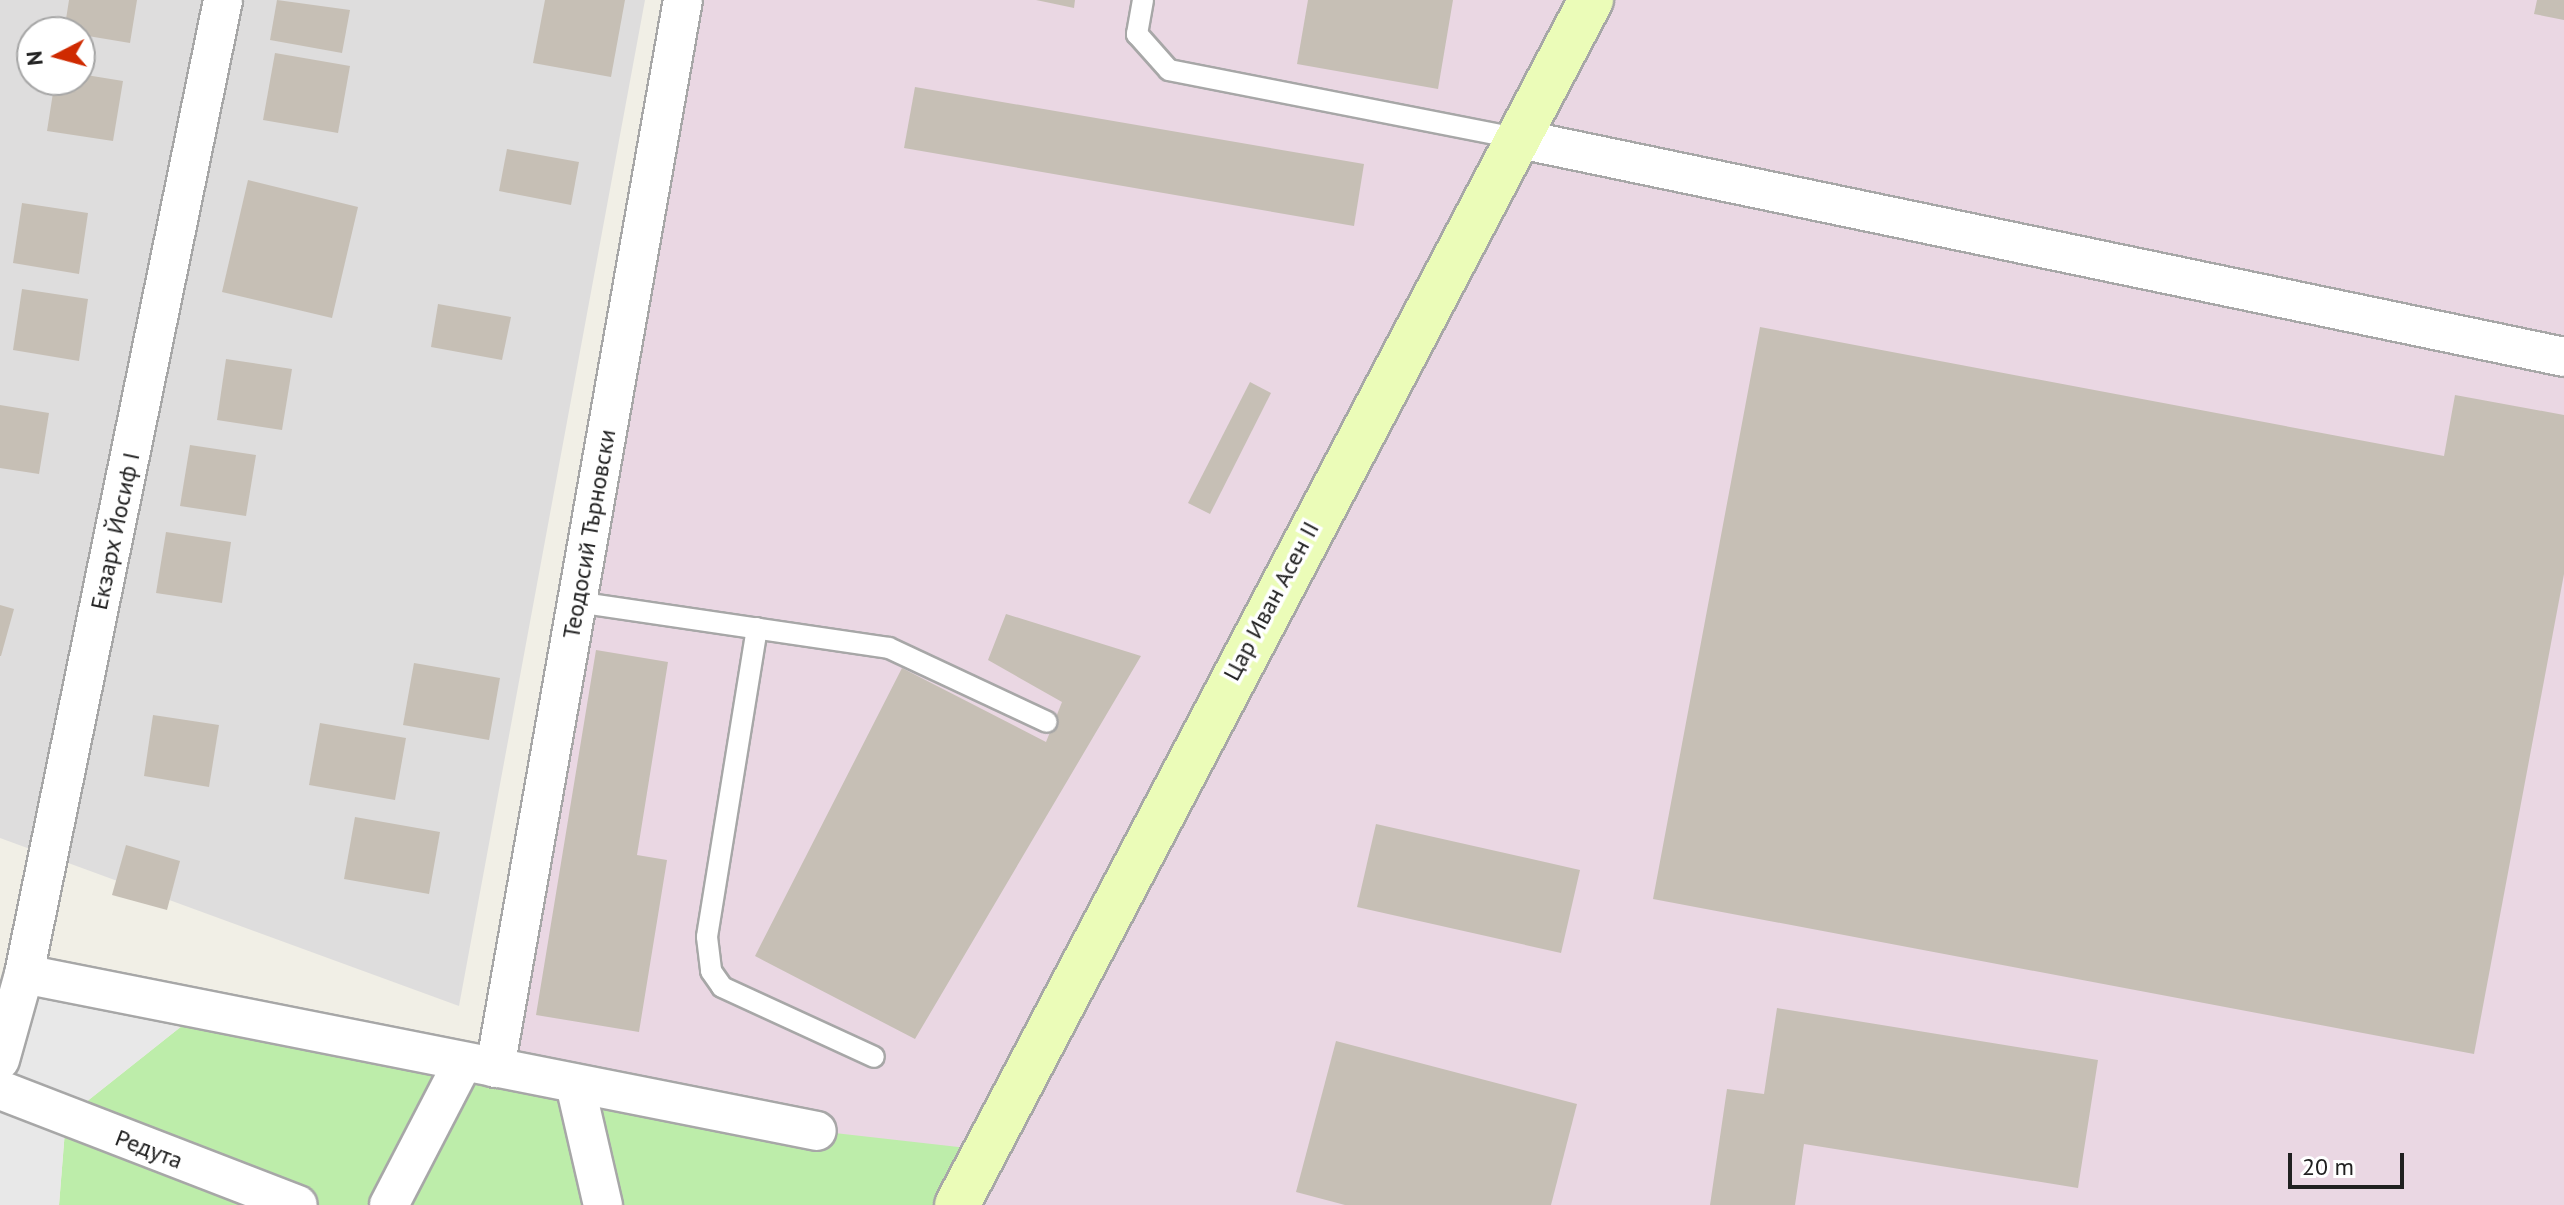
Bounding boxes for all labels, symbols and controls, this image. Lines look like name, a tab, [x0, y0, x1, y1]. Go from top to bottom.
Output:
north arrow	[16, 16, 96, 96]
text: N	[19, 50, 49, 67]
street label: Теодосий Търновски	[556, 427, 622, 641]
street label: Екзарх Йосиф I	[84, 449, 146, 613]
street label: Цар Иван Асен II	[1217, 516, 1325, 686]
street label: Редута	[111, 1123, 187, 1175]
scale bar	[2292, 1137, 2408, 1187]
text: 20 m	[2302, 1151, 2354, 1182]

